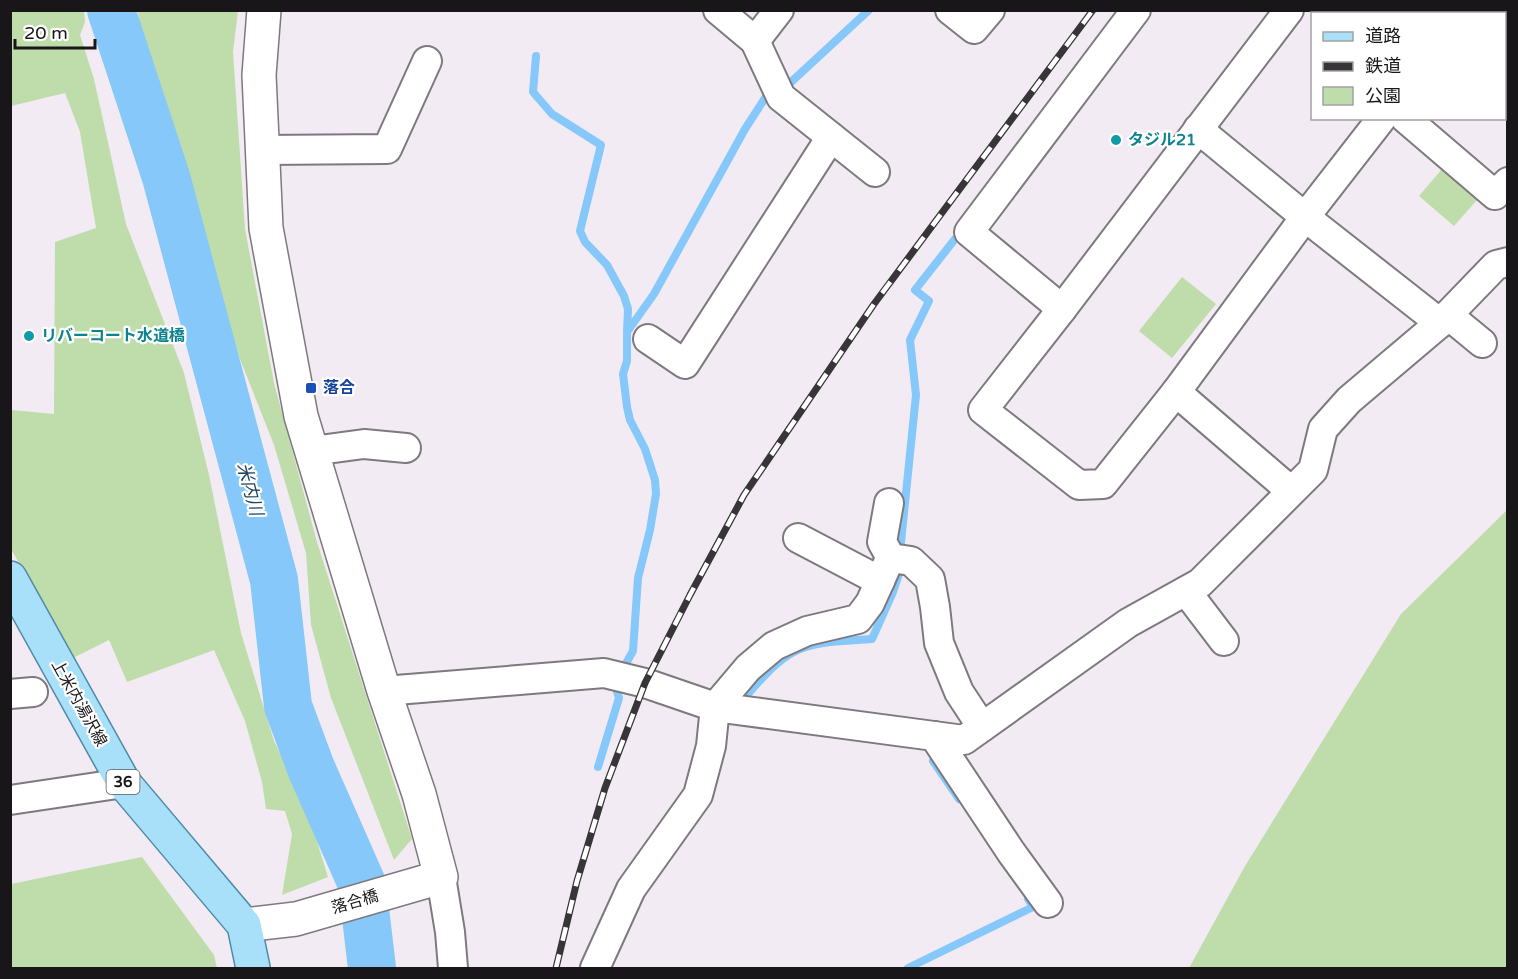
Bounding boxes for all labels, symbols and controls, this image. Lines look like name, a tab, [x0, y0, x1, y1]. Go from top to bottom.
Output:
scale bar	[15, 12, 94, 50]
legend	[1311, 12, 1506, 120]
text: 20 m	[24, 22, 68, 44]
text: 道路	[1365, 25, 1401, 47]
text: 鉄道	[1365, 55, 1401, 77]
text: 公園	[1365, 85, 1401, 107]
place label: タジル21	[1128, 130, 1196, 150]
marker: タジル21	[1109, 133, 1123, 147]
place label: リバーコート水道橋	[41, 326, 185, 346]
marker: リバーコート水道橋	[22, 329, 36, 343]
place label: 落合	[323, 378, 355, 398]
marker: 落合	[304, 381, 318, 395]
water label: 米内川	[232, 460, 268, 520]
street label: 上米内湯沢線	[47, 656, 111, 750]
road number: 36	[106, 770, 140, 794]
street label: 落合橋	[329, 886, 381, 918]

